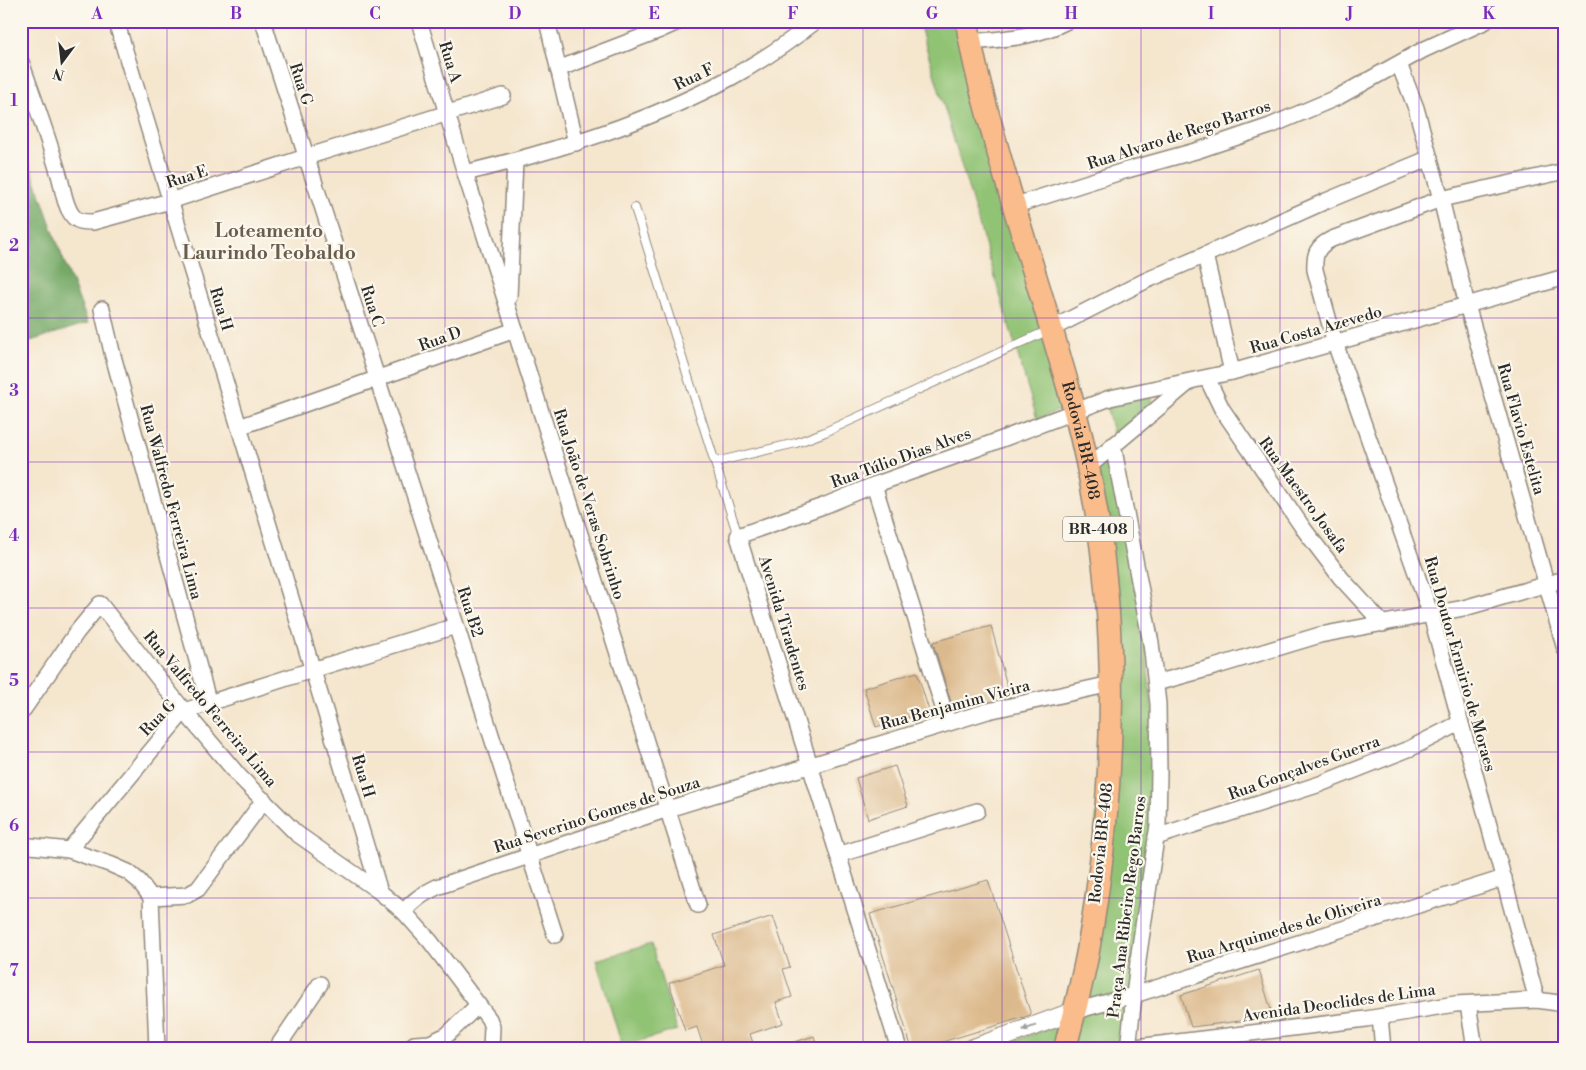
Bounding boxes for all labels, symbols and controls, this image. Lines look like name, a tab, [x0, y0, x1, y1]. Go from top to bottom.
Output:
text: A	[90, 4, 103, 24]
text: B	[230, 4, 242, 24]
text: C	[369, 4, 381, 24]
text: D	[509, 4, 522, 24]
text: E	[648, 4, 660, 24]
text: F	[787, 4, 799, 24]
text: G	[926, 4, 939, 24]
text: H	[1064, 4, 1078, 24]
text: I	[1208, 4, 1214, 24]
text: J	[1345, 4, 1353, 24]
text: K	[1483, 4, 1497, 24]
north arrow	[38, 38, 88, 88]
street label: Rua A	[434, 39, 466, 86]
street label: Rua F	[671, 59, 717, 95]
street label: Rua G	[285, 60, 317, 108]
text: N	[51, 63, 67, 84]
text: 1	[10, 91, 18, 111]
street label: Rua Alvaro de Rego Barros	[1085, 96, 1273, 174]
street label: Rua E	[164, 161, 210, 193]
district label: Loteamento Laurindo Teobaldo	[182, 219, 356, 265]
text: 2	[9, 236, 19, 256]
street label: Rua C	[356, 283, 388, 329]
street label: Rua H	[205, 285, 237, 333]
street label: Rua Costa Azevedo	[1248, 302, 1384, 358]
street label: Rua D	[416, 322, 464, 356]
street label: Rua Flavio Estelita	[1493, 361, 1550, 498]
street label: Rodovia BR-408	[1057, 379, 1104, 502]
text: 3	[9, 381, 19, 401]
street label: Rua Walfredo Ferreira Lima	[135, 402, 207, 603]
street label: Rua João de Veras Sobrinho	[549, 406, 629, 602]
street label: Rua Túlio Dias Alves	[828, 423, 974, 493]
street label: Rua Maestro Josafa	[1254, 433, 1352, 558]
road number: BR-408	[1063, 516, 1133, 542]
text: 4	[9, 526, 20, 546]
street label: Avenida Tiradentes	[754, 552, 814, 693]
street label: Rua Doutor Ermirio de Moraes	[1420, 554, 1500, 774]
street label: Rua B2	[452, 584, 488, 640]
street label: Rua Valfredo Ferreira Lima	[139, 627, 282, 792]
text: 5	[9, 671, 19, 691]
street label: Rua Benjamim Vieira	[878, 675, 1033, 735]
street label: Rua G	[136, 695, 180, 741]
street label: Rua Gonçalves Guerra	[1225, 731, 1384, 805]
street label: Rua H	[347, 752, 379, 800]
street label: Rua Severino Gomes de Souza	[491, 772, 703, 858]
street label: Rodovia BR-408	[1085, 782, 1117, 904]
street label: Praça Ana Ribeiro Rego Barros	[1103, 795, 1151, 1019]
text: 6	[9, 816, 19, 836]
street label: Rua Arquimedes de Oliveira	[1184, 890, 1384, 968]
text: 7	[9, 961, 19, 981]
street label: Avenida Deoclides de Lima	[1240, 979, 1438, 1027]
one-way arrow	[1021, 1024, 1036, 1032]

